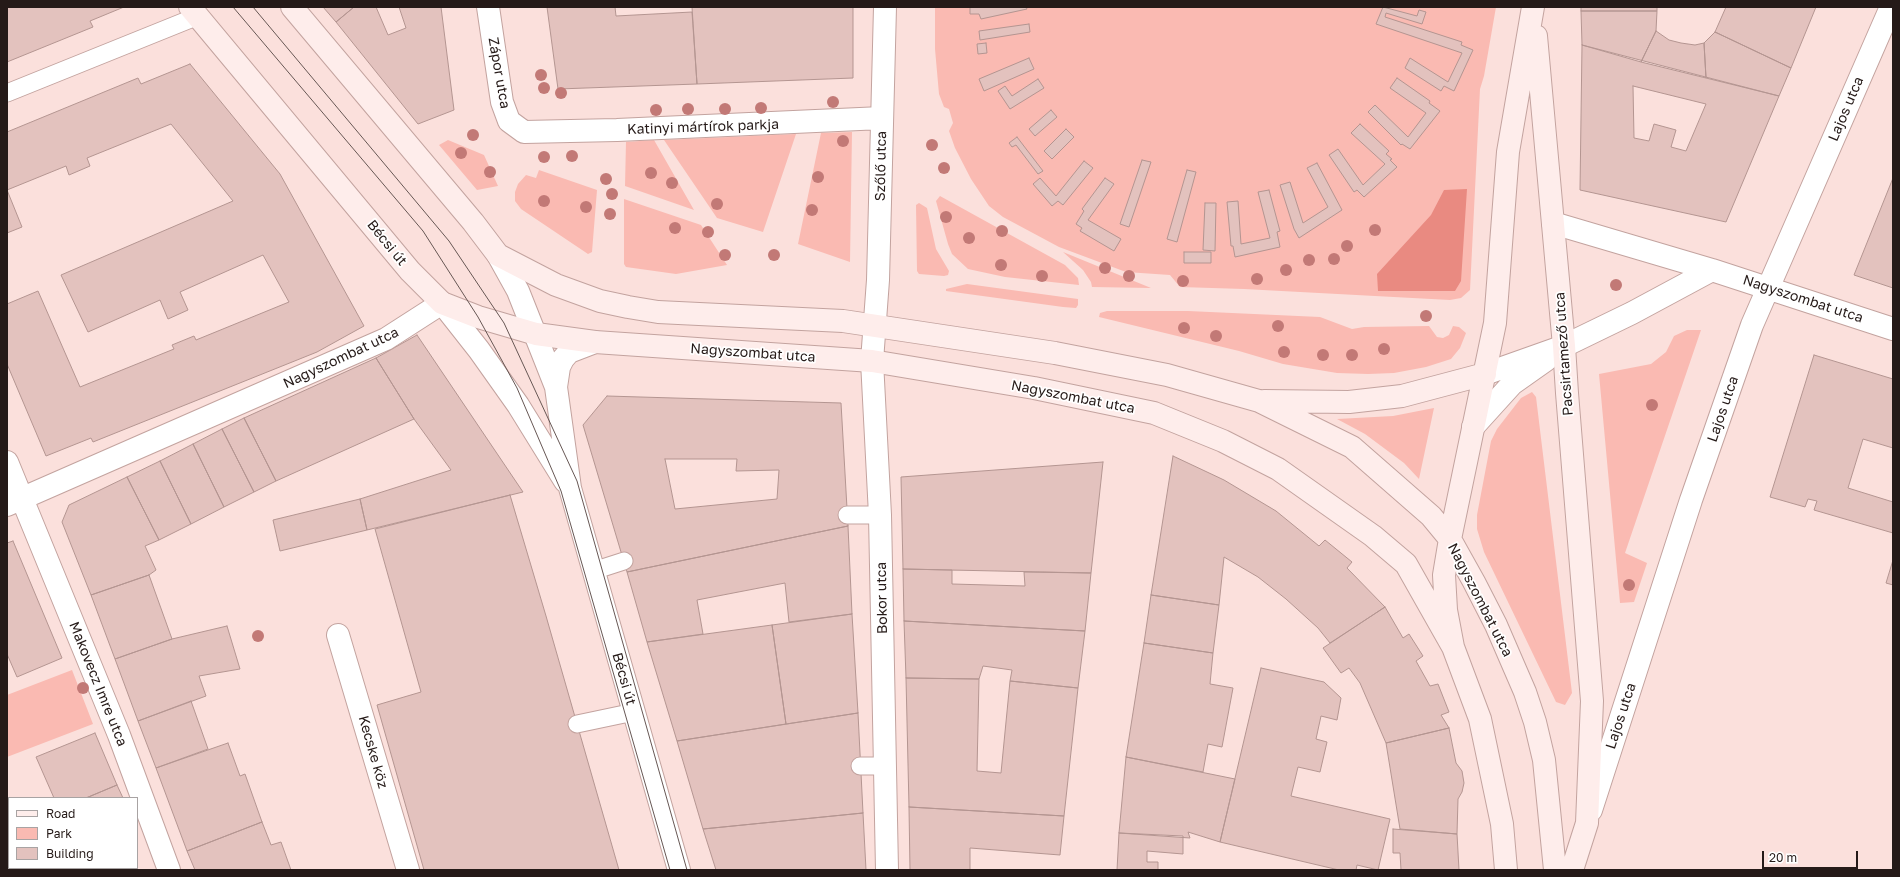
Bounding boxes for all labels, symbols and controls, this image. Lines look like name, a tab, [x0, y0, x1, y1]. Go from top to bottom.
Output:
street label: Zápor utca	[484, 36, 514, 110]
street label: Lajos utca	[1825, 74, 1867, 144]
street label: Katinyi mártírok parkja	[627, 116, 779, 138]
street label: Szőlő utca	[872, 131, 890, 201]
street label: Bécsi út	[364, 217, 410, 269]
street label: Nagyszombat utca	[1741, 272, 1865, 326]
street label: Pacsirtamező utca	[1551, 291, 1577, 417]
street label: Nagyszombat utca	[281, 324, 401, 392]
street label: Nagyszombat utca	[690, 340, 816, 366]
street label: Lajos utca	[1704, 374, 1742, 444]
street label: Nagyszombat utca	[1010, 377, 1136, 417]
street label: Nagyszombat utca	[1444, 540, 1516, 660]
street label: Bokor utca	[873, 562, 891, 634]
street label: Makovecz Imre utca	[65, 619, 131, 749]
street label: Bécsi út	[609, 651, 639, 707]
street label: Lajos utca	[1602, 681, 1640, 751]
street label: Kecske köz	[355, 714, 391, 790]
legend	[8, 797, 138, 869]
text: Road	[46, 806, 75, 821]
text: Park	[46, 826, 72, 841]
scale bar	[1764, 843, 1860, 869]
text: Building	[46, 846, 94, 861]
text: 20 m	[1769, 850, 1797, 865]

